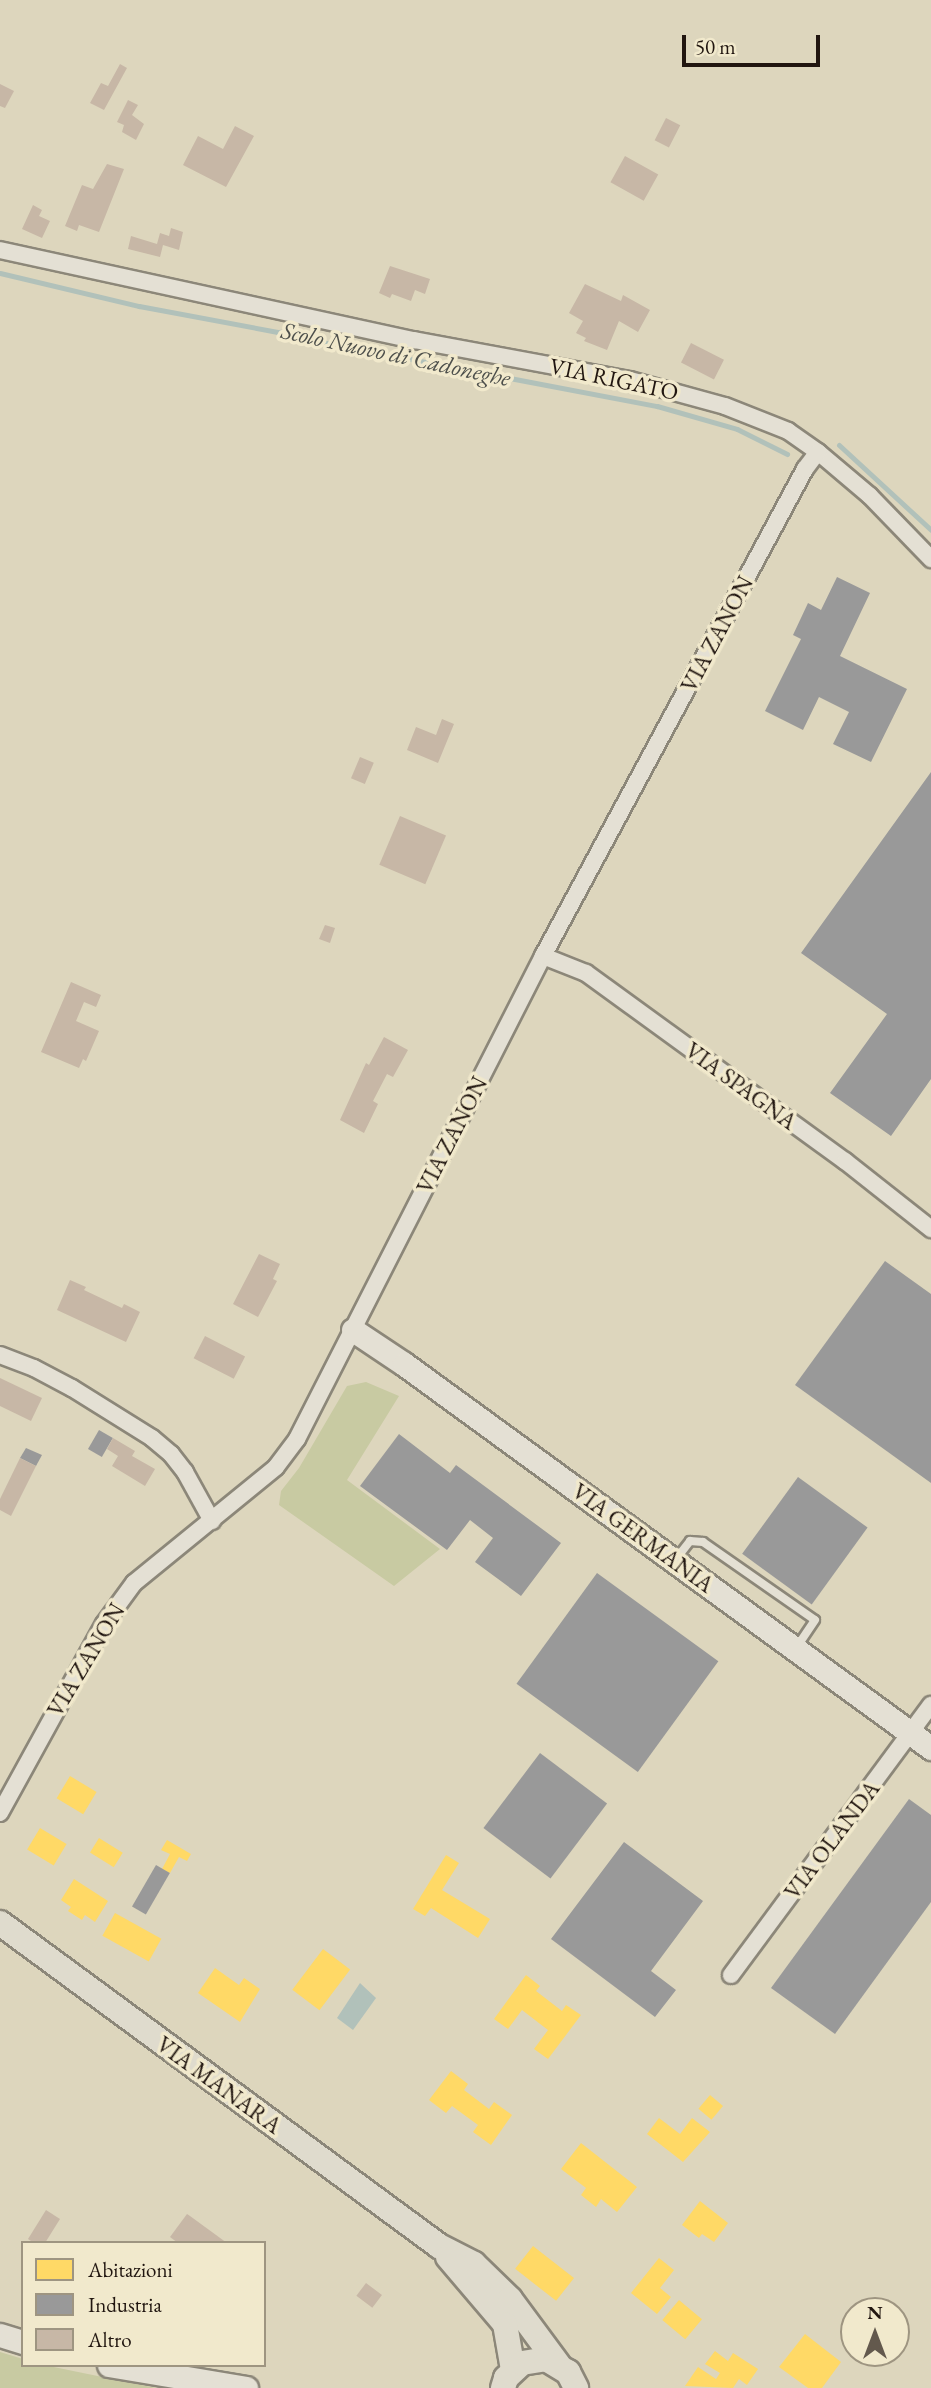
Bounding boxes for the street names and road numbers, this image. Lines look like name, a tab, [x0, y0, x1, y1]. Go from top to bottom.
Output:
street label: VIA RIGATO	[547, 352, 681, 406]
street label: VIA ZANON	[675, 571, 759, 697]
street label: VIA SPAGNA	[680, 1036, 802, 1136]
street label: VIA ZANON	[411, 1072, 493, 1198]
street label: VIA GERMANIA	[567, 1477, 719, 1599]
street label: VIA ZANON	[41, 1598, 131, 1722]
street label: VIA OLANDA	[778, 1775, 886, 1905]
street label: VIA MANARA	[151, 2030, 287, 2140]

